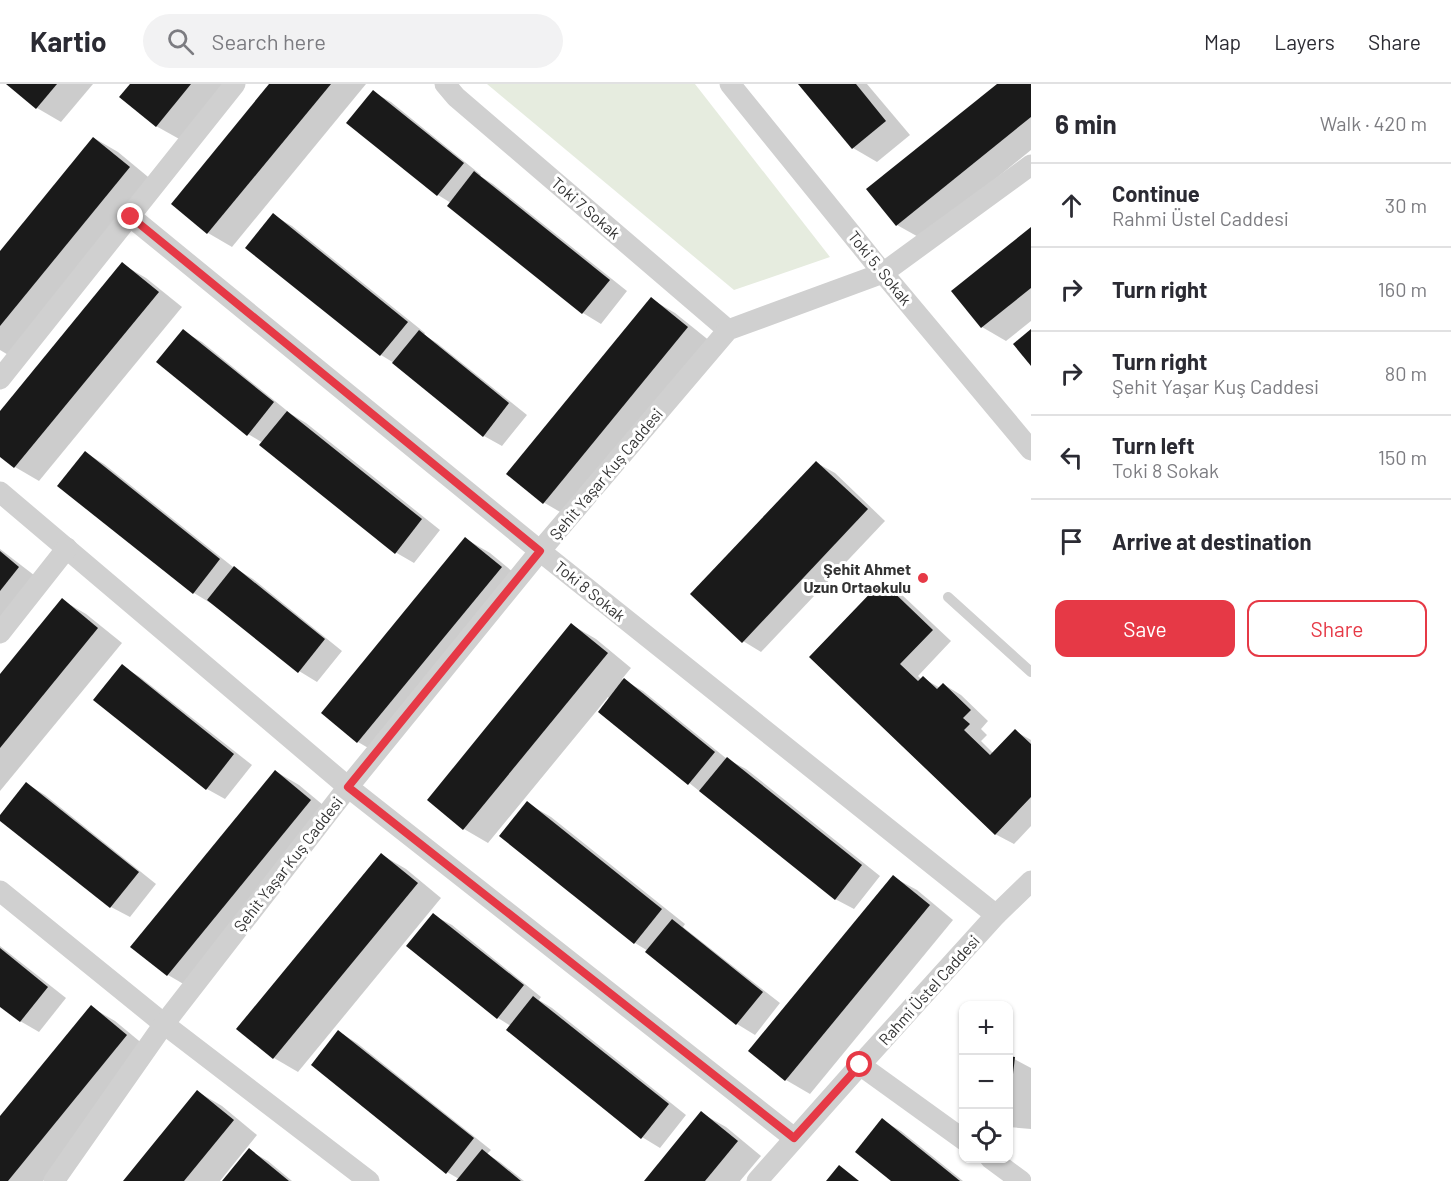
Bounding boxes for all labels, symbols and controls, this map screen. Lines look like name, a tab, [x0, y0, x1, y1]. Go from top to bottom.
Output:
search box	[143, 14, 563, 68]
text: Kartio	[30, 24, 107, 58]
icon: search	[164, 25, 197, 58]
text: Search here	[212, 28, 326, 54]
text: Map	[1204, 29, 1241, 54]
text: Layers	[1274, 29, 1335, 54]
text: Share	[1368, 29, 1421, 54]
text: 6 min	[1055, 108, 1117, 139]
text: Walk · 420 m	[1320, 111, 1427, 135]
street label: Toki 7 Sokak	[548, 173, 625, 243]
text: Continue	[1112, 180, 1200, 206]
icon: ahead	[1055, 189, 1088, 222]
text: 30 m	[1385, 193, 1427, 217]
route end	[117, 203, 143, 229]
text: Rahmi Üstel Caddesi	[1112, 206, 1289, 230]
street label: Toki 5. Sokak	[845, 227, 916, 309]
icon: right	[1055, 273, 1088, 306]
text: Turn right	[1112, 276, 1207, 302]
text: 160 m	[1378, 277, 1427, 301]
text: Turn right	[1112, 348, 1207, 374]
icon: right	[1055, 357, 1088, 390]
text: 80 m	[1385, 361, 1427, 385]
text: Şehit Yaşar Kuş Caddesi	[1112, 374, 1319, 398]
street label: Şehit Yaşar Kuş Caddesi	[545, 404, 666, 543]
text: Turn left	[1112, 432, 1195, 458]
icon: left	[1055, 441, 1088, 474]
text: 150 m	[1378, 445, 1427, 469]
text: Toki 8 Sokak	[1112, 458, 1219, 482]
icon: arrive	[1055, 525, 1088, 558]
text: Arrive at destination	[1112, 528, 1311, 554]
street label: Toki 8 Sokak	[551, 556, 630, 625]
place label: Şehit Ahmet Uzun Ortaokulu	[803, 559, 911, 596]
marker: Şehit Ahmet Uzun Ortaokulu	[916, 571, 930, 585]
button: Save	[1055, 600, 1235, 657]
button: Share	[1247, 600, 1427, 657]
street label: Şehit Yaşar Kuş Caddesi	[229, 793, 346, 935]
street label: Rahmi Üstel Caddesi	[874, 931, 983, 1049]
map controls	[959, 1001, 1013, 1163]
button: +	[959, 1001, 1013, 1055]
route start	[846, 1051, 872, 1077]
button: −	[959, 1055, 1013, 1109]
button: locate	[959, 1109, 1013, 1163]

